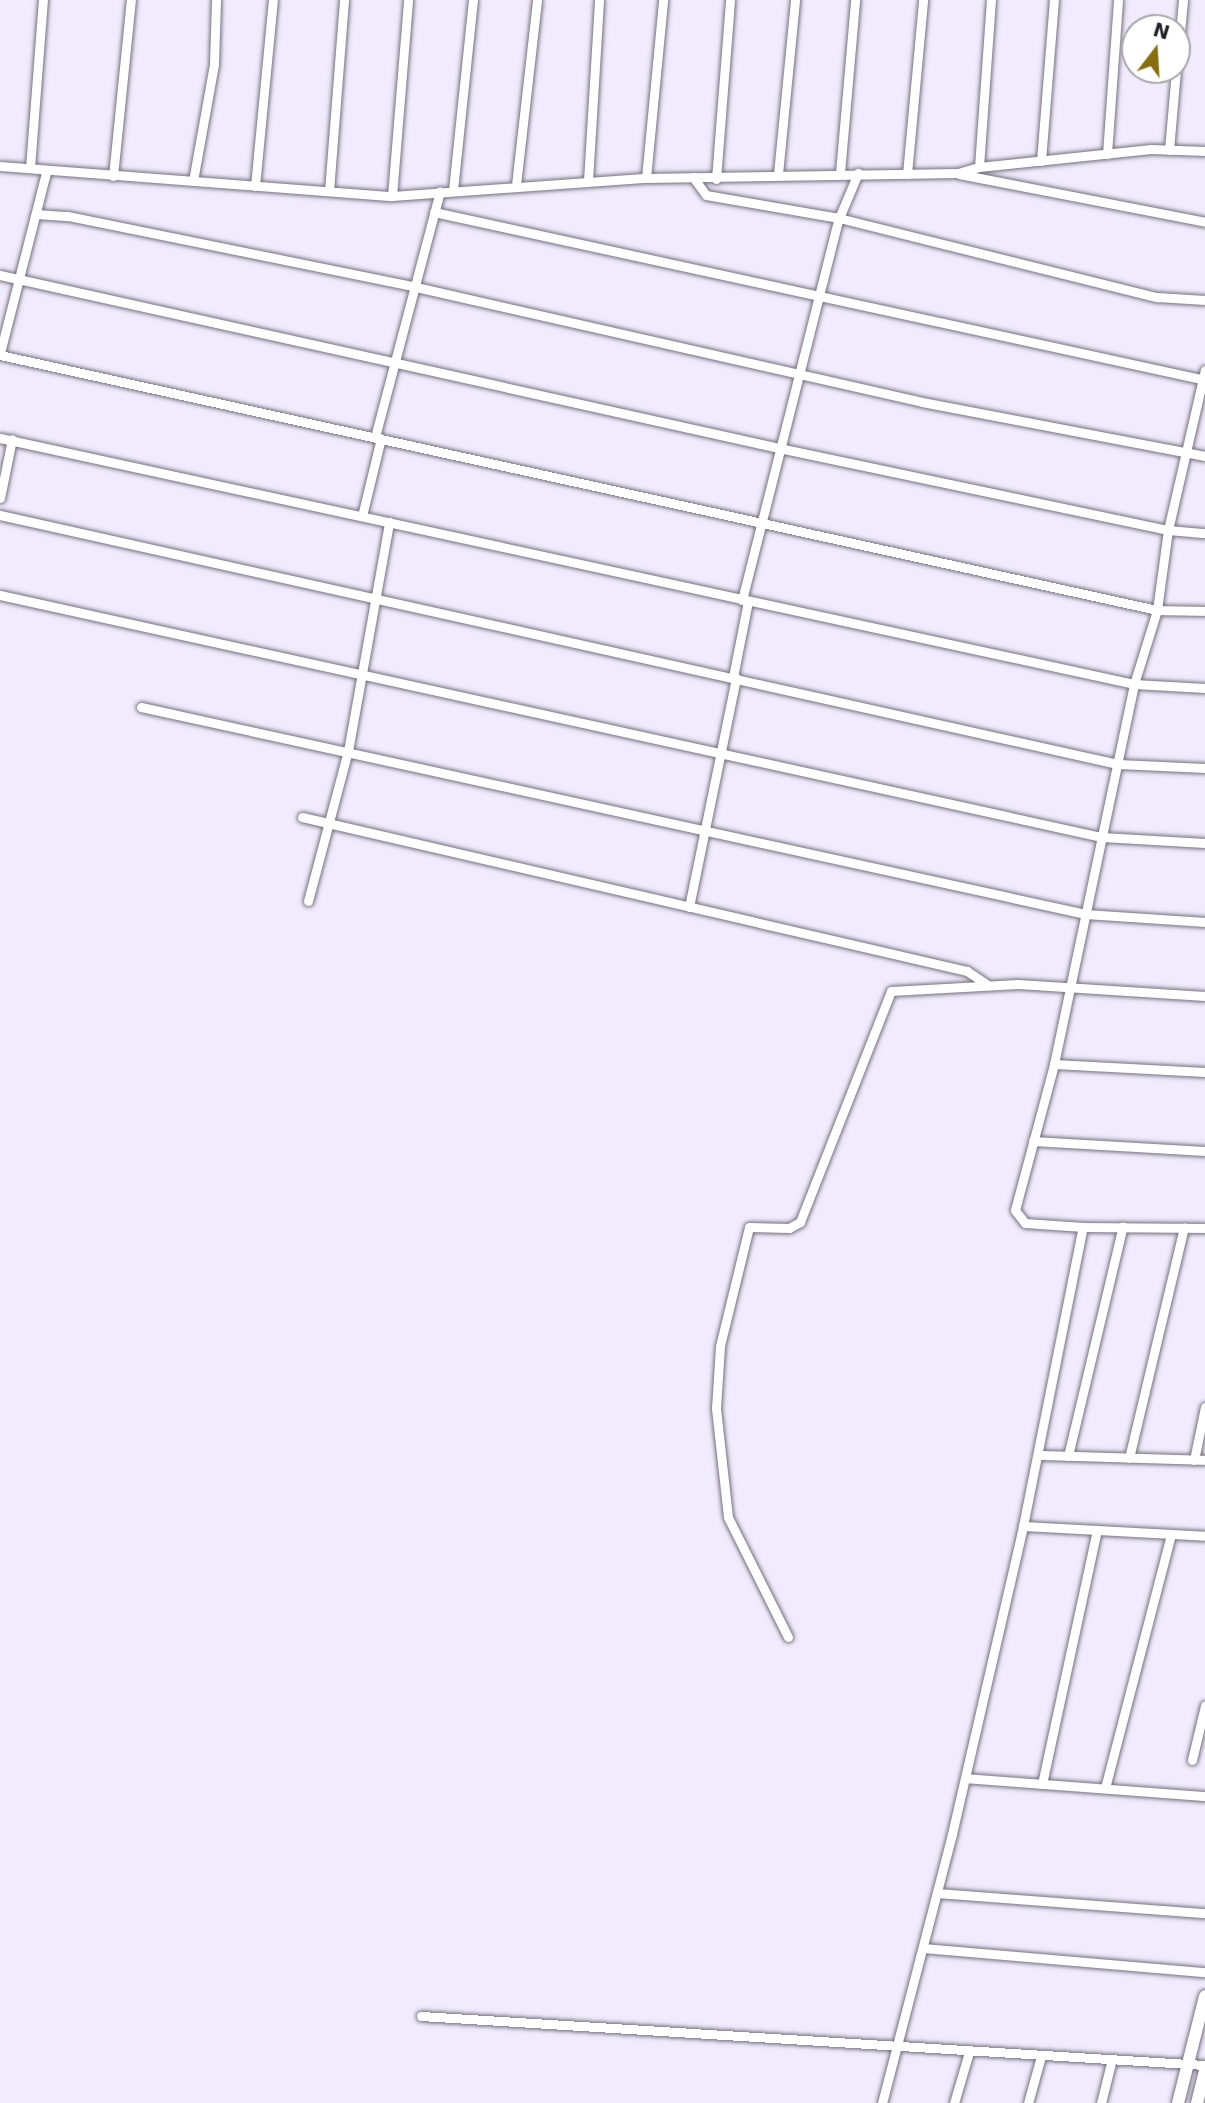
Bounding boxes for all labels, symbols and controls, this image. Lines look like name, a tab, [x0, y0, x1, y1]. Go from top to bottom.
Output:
north arrow	[1121, 14, 1191, 84]
text: N	[1151, 18, 1172, 44]

